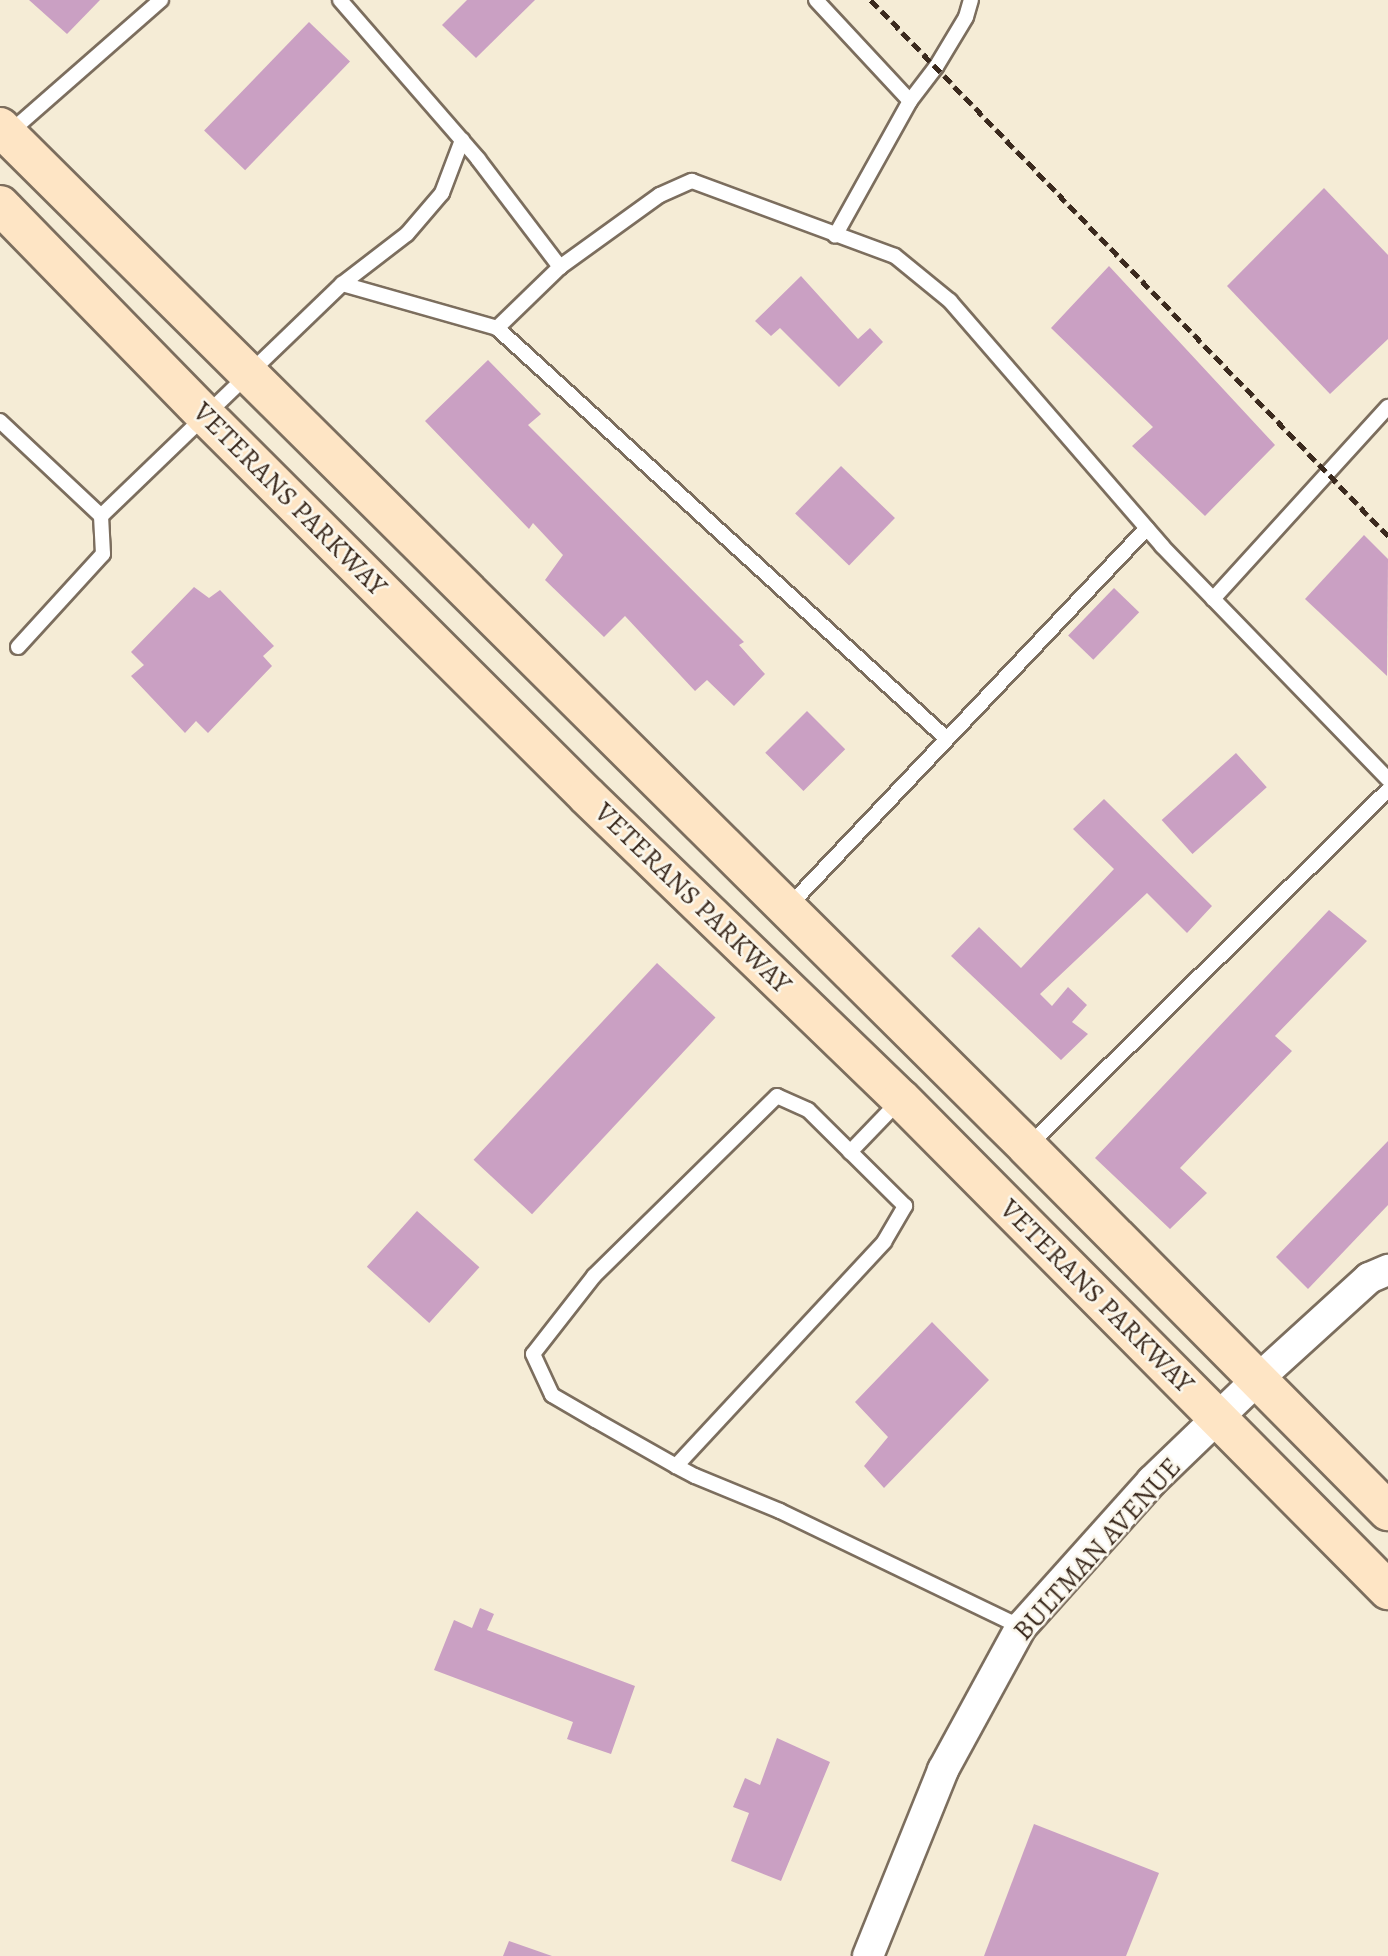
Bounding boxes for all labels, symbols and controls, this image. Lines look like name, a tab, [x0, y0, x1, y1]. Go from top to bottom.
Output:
street label: VETERANS PARKWAY	[186, 395, 394, 603]
street label: VETERANS PARKWAY	[588, 795, 798, 1001]
street label: VETERANS PARKWAY	[993, 1192, 1201, 1400]
street label: BULTMAN AVENUE	[1006, 1451, 1188, 1647]

